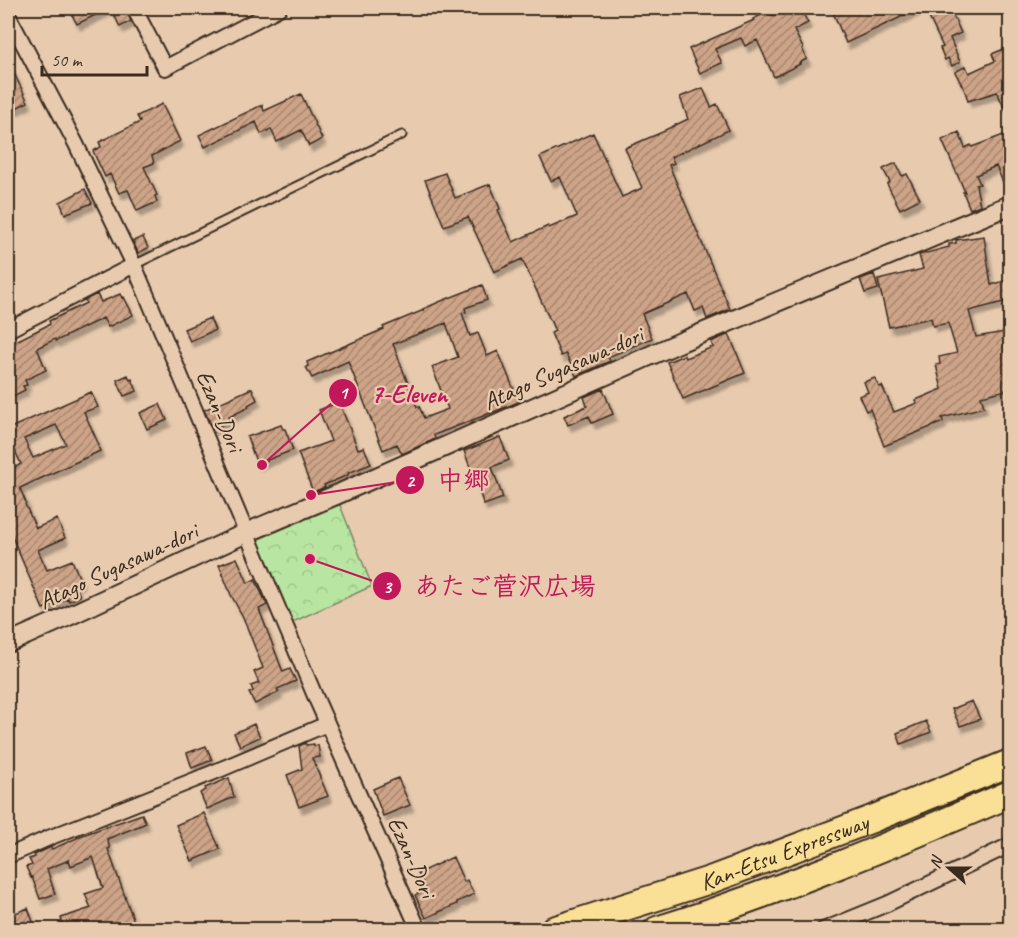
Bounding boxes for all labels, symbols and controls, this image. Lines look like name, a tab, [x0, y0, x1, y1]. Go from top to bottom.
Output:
scale bar	[42, 39, 147, 77]
text: 50 m	[51, 49, 84, 71]
street label: Atago Sugasawa-dori	[478, 318, 650, 417]
street label: Ezan-Dori	[189, 366, 252, 459]
callout: 7-Eleven	[328, 371, 459, 415]
text: 7-Eleven	[371, 377, 449, 410]
text: 1	[339, 382, 349, 404]
callout: 中郷	[395, 458, 501, 502]
text: 中郷	[437, 464, 489, 497]
text: 2	[406, 470, 416, 492]
street label: Atago Sugasawa-dori	[34, 515, 204, 616]
callout: あたご菅沢広場	[372, 564, 608, 608]
text: あたご菅沢広場	[414, 570, 596, 603]
text: 3	[383, 576, 393, 598]
street label: Kan-Etsu Expressway	[697, 806, 874, 897]
street label: Ezan-Dori	[381, 812, 444, 904]
north arrow	[919, 838, 979, 898]
text: N	[925, 852, 948, 871]

